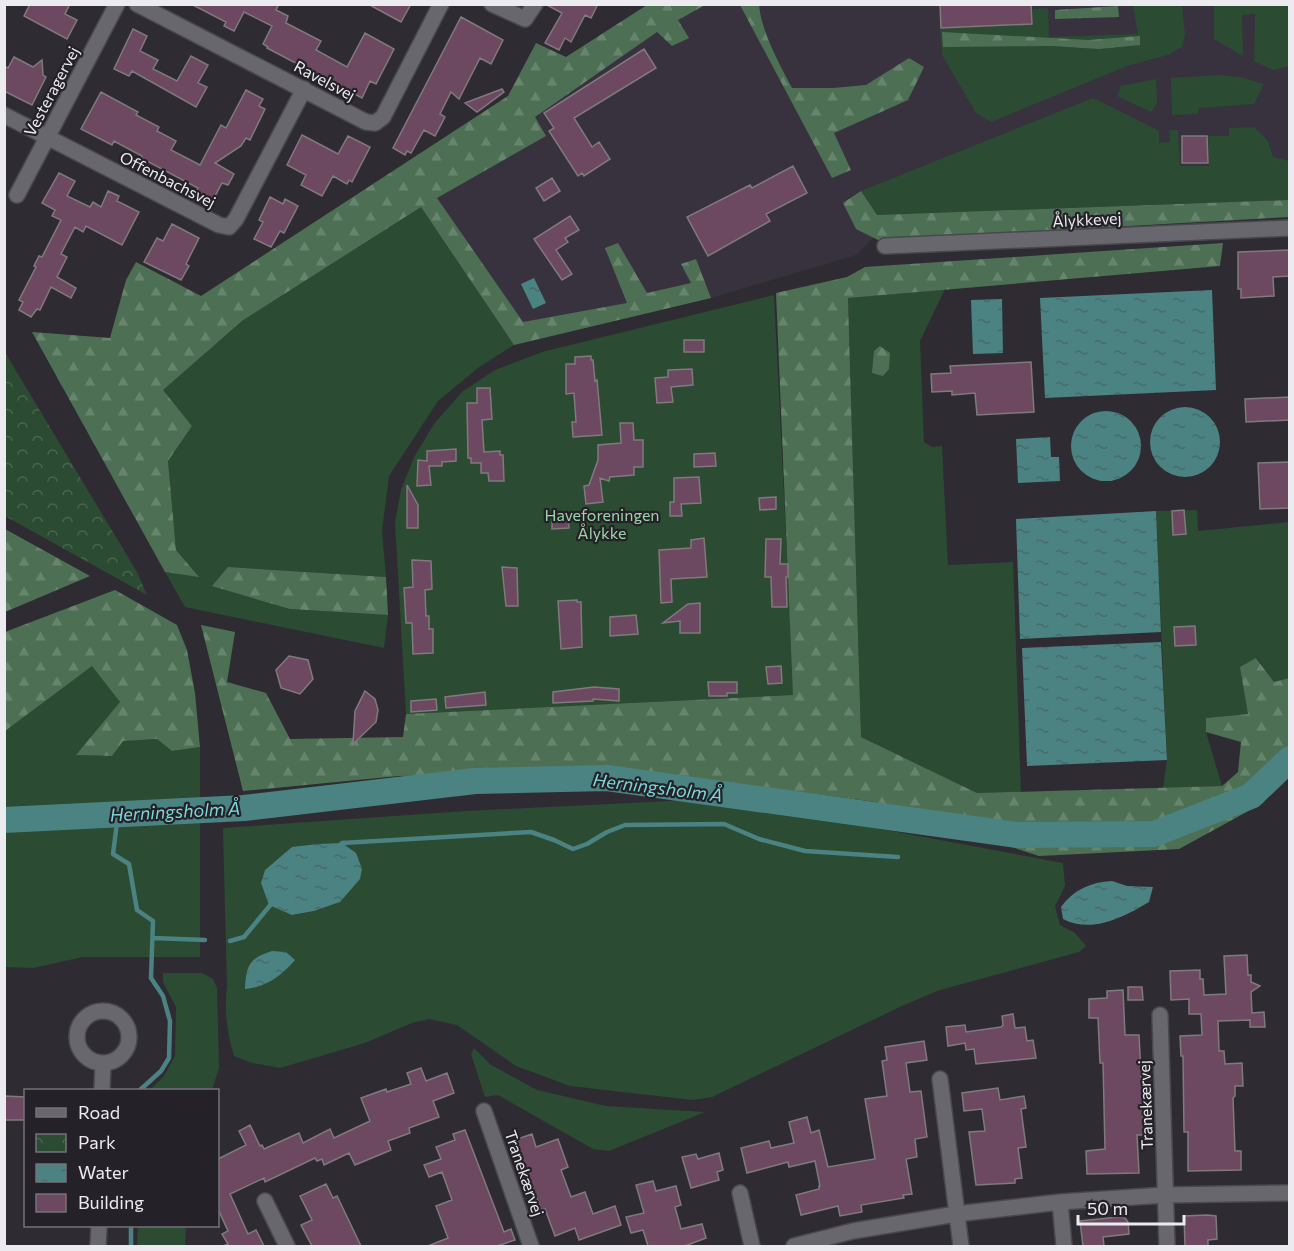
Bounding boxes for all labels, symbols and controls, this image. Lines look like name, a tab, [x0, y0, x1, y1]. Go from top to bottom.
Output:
street label: Vesteragervej	[19, 43, 83, 139]
street label: Ravelsvej	[291, 56, 359, 104]
street label: Offenbachsvej	[117, 147, 219, 211]
street label: Ålykkevej	[1052, 208, 1122, 230]
park label: Haveforeningen Ålykke	[544, 505, 660, 542]
water label: Herningsholm Å	[592, 768, 724, 806]
water label: Herningsholm Å	[109, 797, 241, 825]
street label: Tranekærvej	[1134, 1060, 1156, 1150]
legend	[24, 1089, 219, 1227]
text: Road	[78, 1101, 120, 1123]
street label: Tranekærvej	[501, 1128, 549, 1218]
text: Park	[78, 1131, 116, 1153]
text: Water	[78, 1161, 129, 1183]
scale bar	[1078, 1188, 1184, 1226]
text: Building	[78, 1191, 144, 1213]
text: 50 m	[1087, 1197, 1128, 1219]

